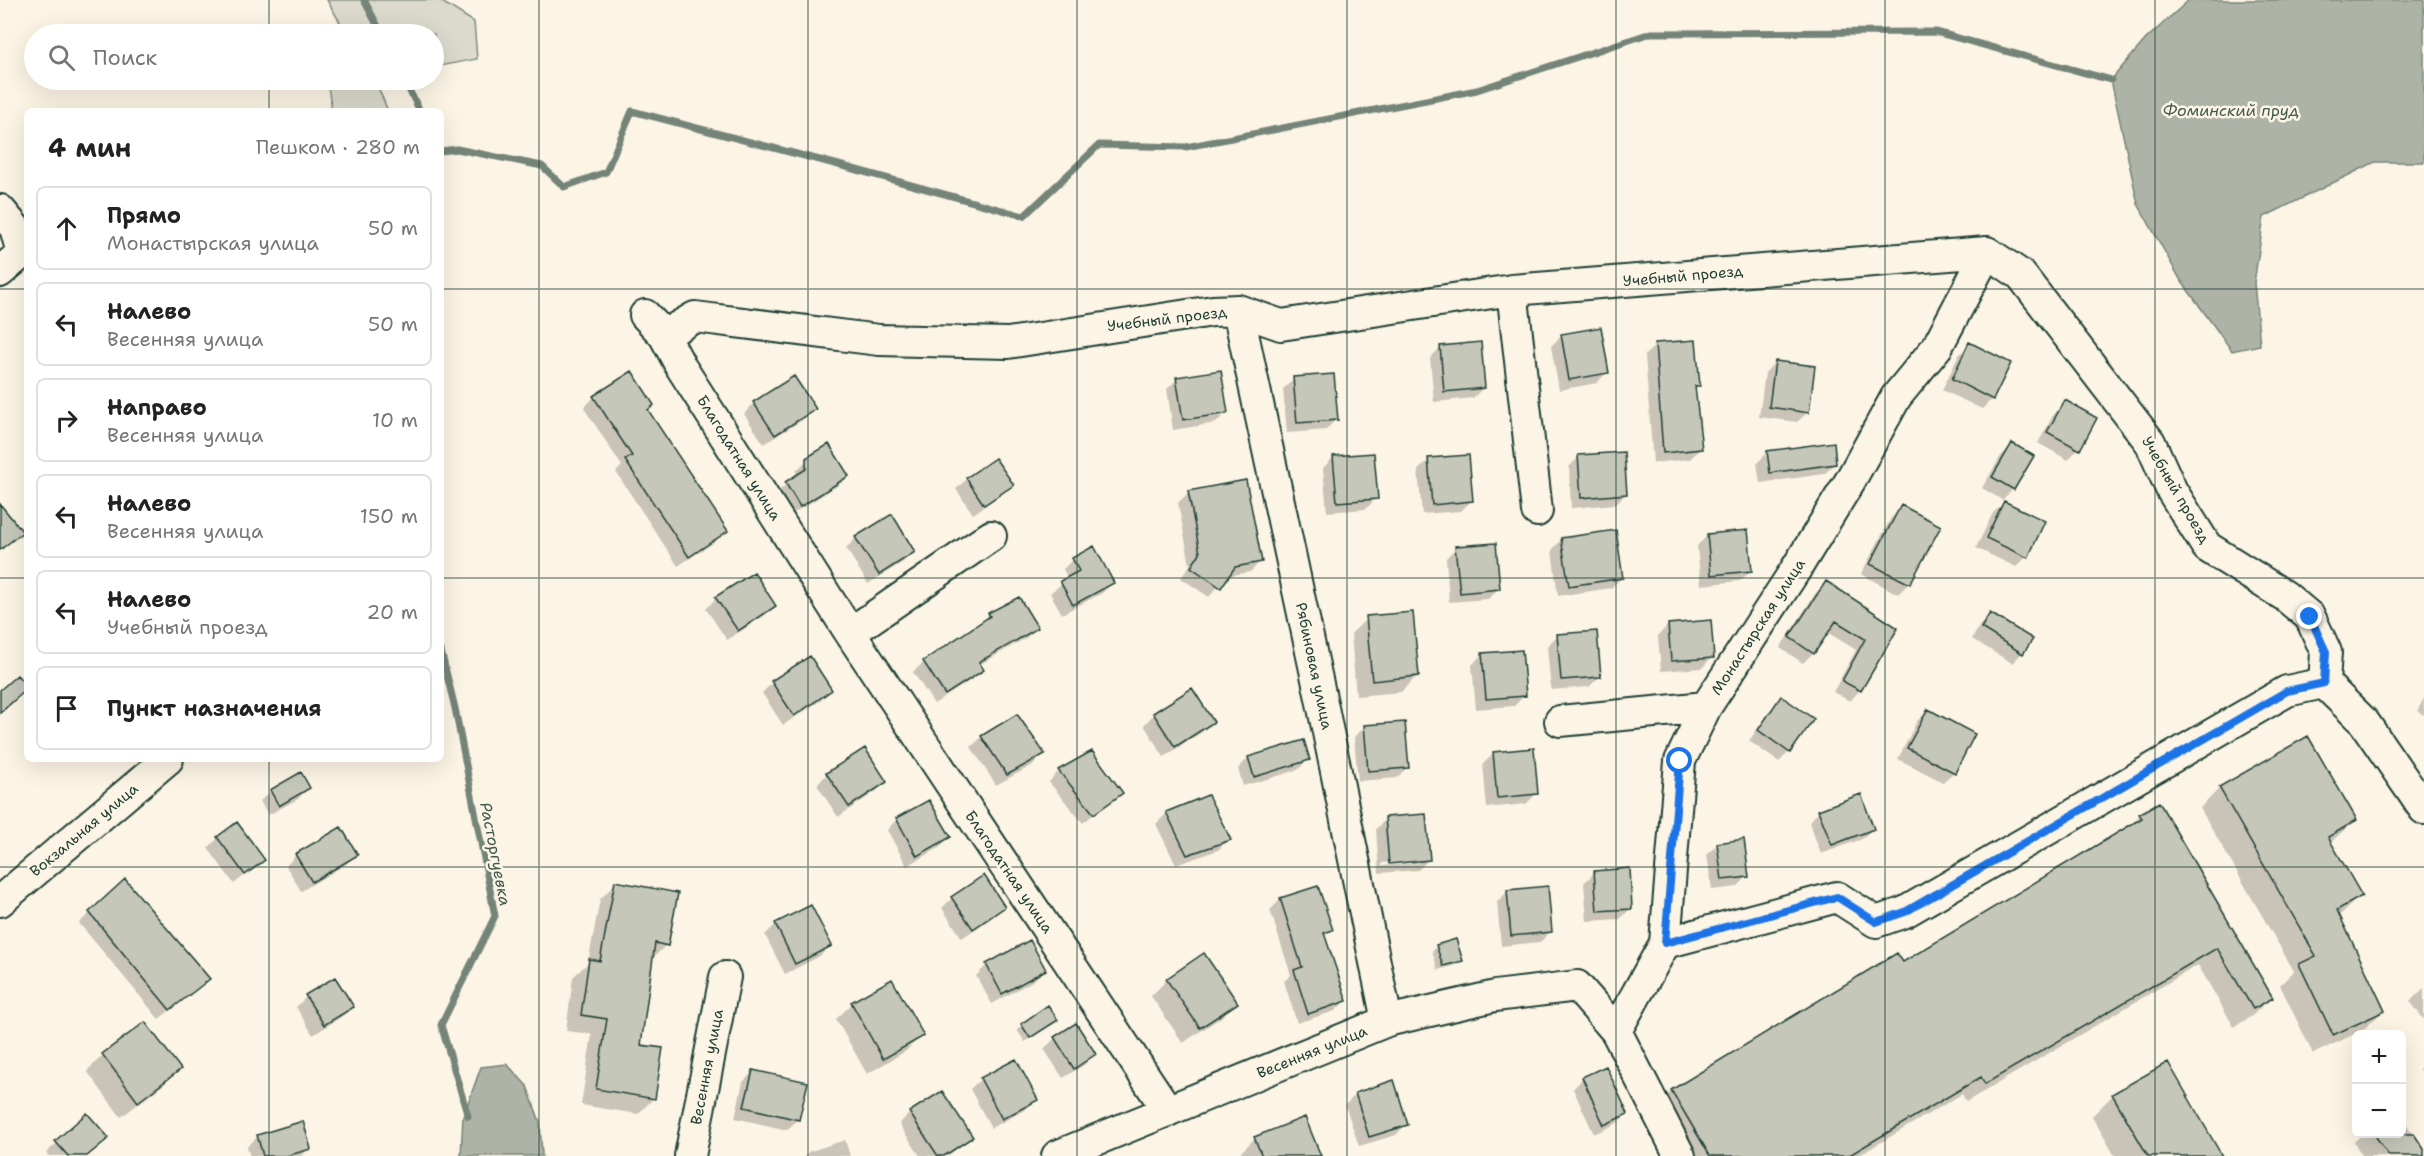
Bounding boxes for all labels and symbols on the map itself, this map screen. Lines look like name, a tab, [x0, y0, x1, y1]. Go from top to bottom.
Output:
water label: Фоминский пруд	[2163, 100, 2299, 121]
street label: Учебный проезд	[1622, 261, 1744, 291]
street label: Учебный проезд	[1106, 302, 1229, 336]
street label: Благодатная улица	[692, 392, 786, 525]
street label: Учебный проезд	[2137, 433, 2215, 548]
street label: Монастырская улица	[1706, 554, 1810, 699]
street label: Рябиновая улица	[1291, 601, 1337, 732]
route end	[2296, 603, 2322, 629]
route start	[1666, 747, 1692, 773]
street label: Вокзальная улица	[26, 778, 143, 881]
water label: Расторгуевка	[475, 800, 516, 908]
street label: Благодатная улица	[960, 807, 1058, 938]
street label: Весенняя улица	[686, 1007, 728, 1126]
street label: Весенняя улица	[1254, 1021, 1371, 1083]

